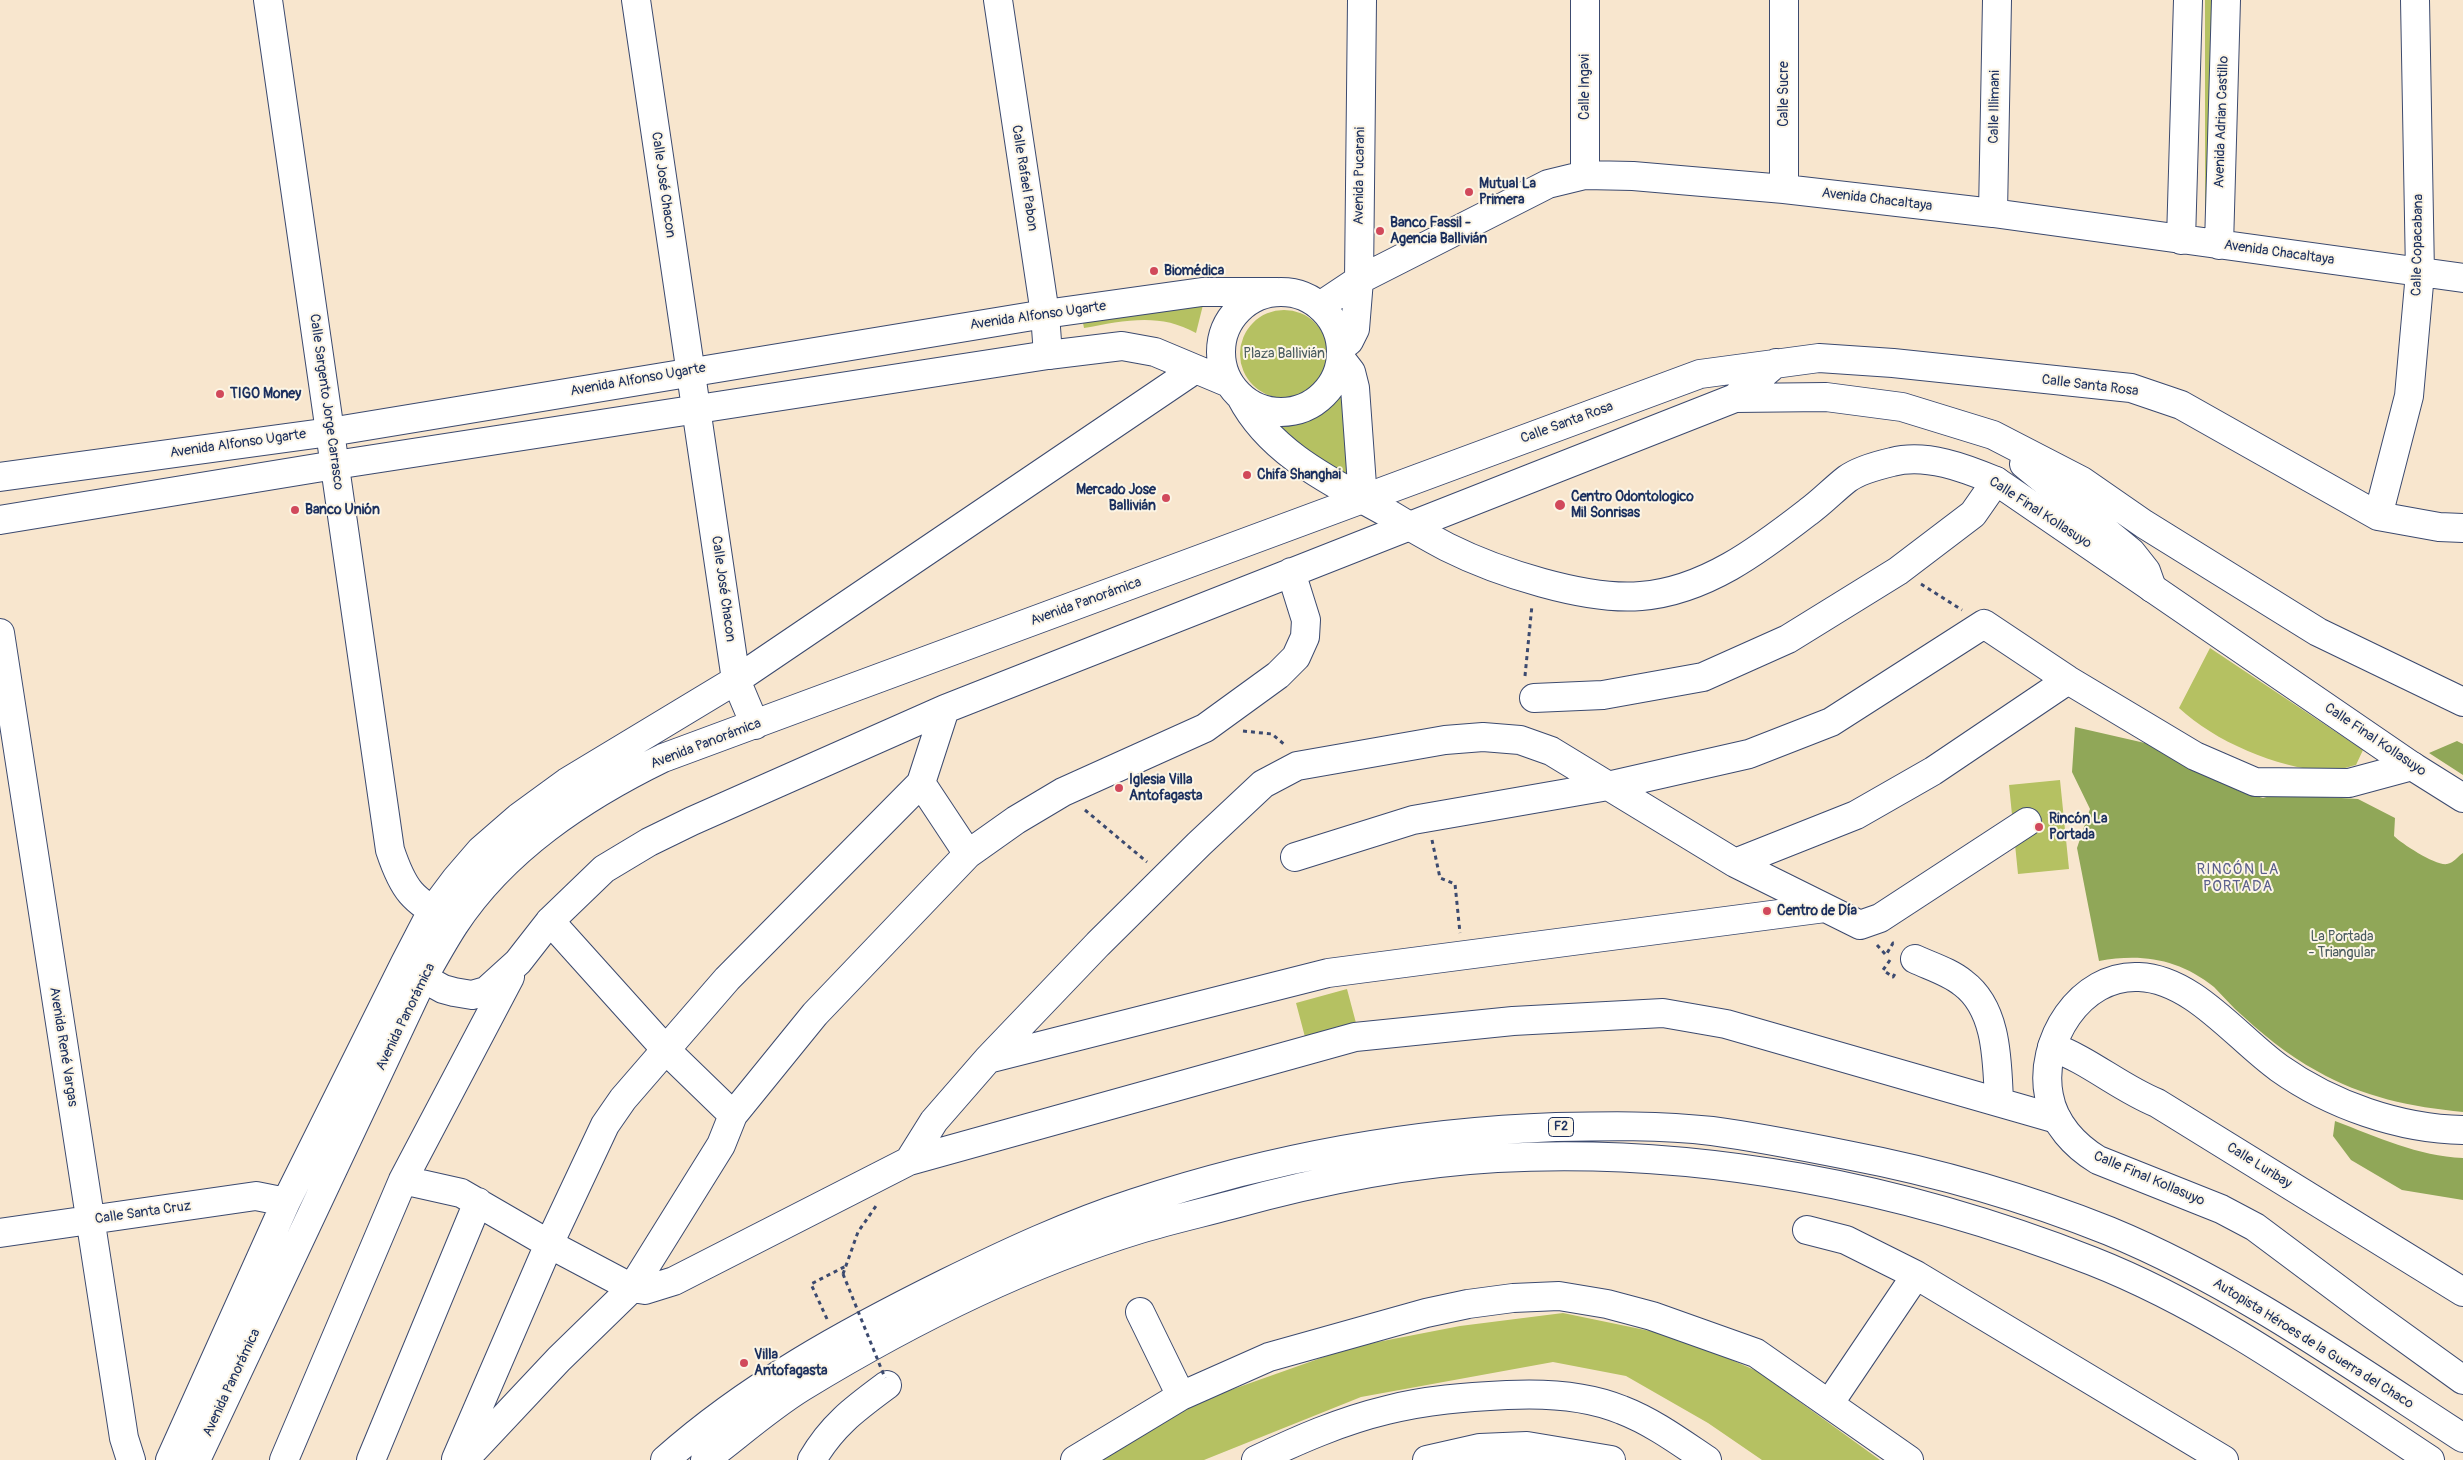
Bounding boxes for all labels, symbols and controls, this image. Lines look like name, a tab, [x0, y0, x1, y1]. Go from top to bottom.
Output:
street label: Calle Ingavi	[1577, 54, 1593, 120]
street label: Avenida Adrian Castillo	[2211, 56, 2233, 188]
street label: Calle Sucre	[1776, 61, 1792, 127]
street label: Calle Illimani	[1986, 70, 2004, 144]
street label: Calle Rafael Pabon	[1007, 124, 1041, 232]
street label: Avenida Pucarani	[1351, 127, 1369, 225]
street label: Calle José Chacon	[647, 131, 679, 239]
place label: Mutual La Primera	[1479, 176, 1536, 208]
street label: Avenida Chacaltaya	[1821, 185, 1933, 215]
marker: Mutual La Primera	[1463, 186, 1475, 198]
street label: Calle Copacabana	[2409, 194, 2427, 296]
place label: Banco Fassil - Agencia Ballivián	[1390, 215, 1487, 248]
marker: Banco Fassil - Agencia Ballivián	[1374, 225, 1386, 237]
street label: Avenida Chacaltaya	[2223, 237, 2335, 269]
place label: Biomédica	[1164, 263, 1224, 279]
marker: Biomédica	[1148, 265, 1160, 277]
street label: Avenida Alfonso Ugarte	[969, 298, 1107, 334]
street label: Calle Sargento Jorge Carrasco	[305, 313, 347, 491]
park label: Plaza Ballivián	[1243, 346, 1325, 362]
street label: Avenida Alfonso Ugarte	[569, 360, 707, 400]
street label: Calle Santa Rosa	[2041, 372, 2139, 400]
place label: TIGO Money	[230, 386, 301, 402]
marker: TIGO Money	[214, 388, 226, 400]
street label: Calle Santa Rosa	[1518, 398, 1616, 448]
street label: Avenida Alfonso Ugarte	[169, 426, 307, 462]
place label: Chifa Shanghai	[1257, 467, 1341, 483]
marker: Chifa Shanghai	[1241, 469, 1253, 481]
street label: Calle Final Kollasuyo	[1986, 474, 2094, 552]
place label: Mercado Jose Ballivián	[1076, 482, 1156, 514]
place label: Centro Odontologico Mil Sonrisas	[1571, 489, 1694, 522]
marker: Mercado Jose Ballivián	[1160, 492, 1172, 504]
marker: Centro Odontologico Mil Sonrisas	[1553, 498, 1567, 512]
place label: Banco Unión	[305, 502, 380, 518]
marker: Banco Unión	[289, 504, 301, 516]
street label: Calle José Chacon	[707, 535, 739, 643]
street label: Avenida Panorámica	[1028, 574, 1144, 630]
street label: Calle Final Kollasuyo	[2321, 700, 2429, 780]
street label: Avenida Panorámica	[648, 715, 764, 773]
place label: Iglesia Villa Antofagasta	[1129, 772, 1203, 804]
marker: Iglesia Villa Antofagasta	[1113, 782, 1125, 794]
place label: Rincón La Portada	[2049, 811, 2108, 844]
marker: Rincón La Portada	[2033, 821, 2045, 833]
district label: RINCÓN LA PORTADA	[2195, 861, 2281, 896]
place label: Centro de Día	[1777, 903, 1857, 919]
marker: Centro de Día	[1761, 905, 1773, 917]
park label: La Portada - Triangular	[2309, 929, 2375, 962]
street label: Avenida Panorámica	[373, 961, 439, 1073]
street label: Avenida René Vargas	[45, 986, 81, 1108]
road number: F2	[1548, 1118, 1574, 1136]
street label: Calle Luribay	[2223, 1139, 2295, 1193]
street label: Calle Final Kollasuyo	[2091, 1148, 2207, 1210]
street label: Calle Santa Cruz	[94, 1198, 192, 1228]
street label: Autopista Héroes de la Guerra del Chaco	[2210, 1275, 2416, 1413]
street label: Avenida Panorámica	[200, 1326, 264, 1440]
place label: Villa Antofagasta	[754, 1347, 828, 1380]
marker: Villa Antofagasta	[738, 1357, 750, 1369]

